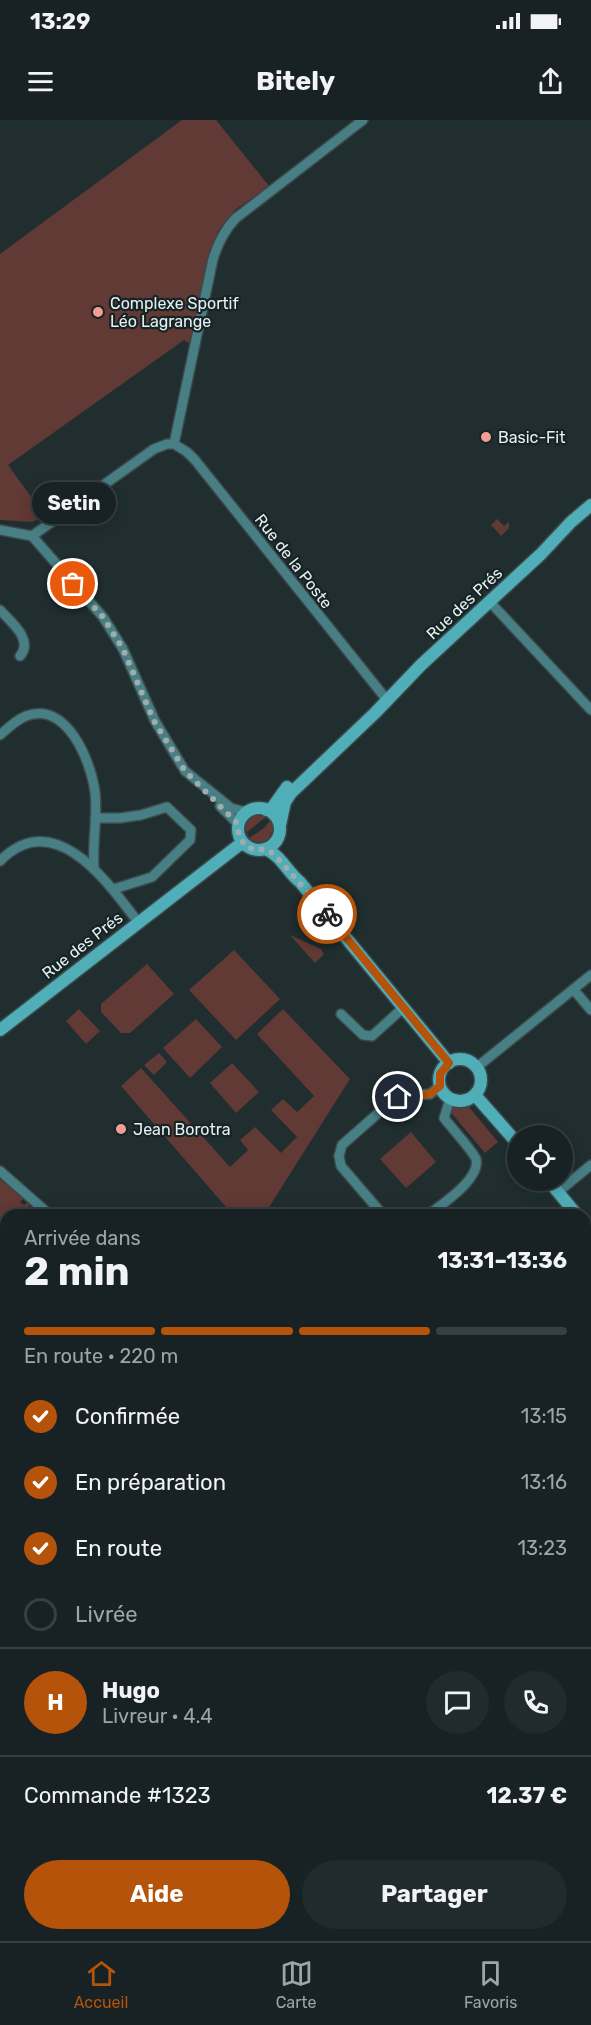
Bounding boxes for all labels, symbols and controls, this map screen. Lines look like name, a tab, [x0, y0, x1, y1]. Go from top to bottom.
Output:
text: 13:29	[30, 8, 90, 35]
icon: menu	[24, 65, 57, 98]
text: Bitely	[256, 65, 335, 97]
icon: share	[534, 65, 567, 98]
place label: Complexe Sportif Léo Lagrange	[110, 294, 239, 331]
marker: Complexe Sportif Léo Lagrange	[91, 305, 105, 319]
place label: Basic-Fit	[498, 428, 565, 447]
marker: Basic-Fit	[479, 430, 493, 444]
callout: Setin	[31, 482, 115, 524]
text: Setin	[47, 491, 101, 515]
street label: Rue de la Poste	[251, 510, 336, 612]
pin	[47, 558, 98, 609]
street label: Rue des Prés	[422, 563, 506, 643]
icon: bag	[56, 567, 89, 600]
courier	[297, 884, 357, 944]
icon: bike	[311, 898, 344, 931]
street label: Rue des Prés	[38, 908, 126, 983]
pin	[372, 1071, 423, 1122]
icon: home	[381, 1080, 414, 1113]
place label: Jean Borotra	[133, 1120, 231, 1139]
marker: Jean Borotra	[114, 1122, 128, 1136]
map controls	[507, 1125, 573, 1191]
button: locate	[507, 1125, 573, 1191]
text: Arrivée dans	[24, 1226, 141, 1250]
text: 13:31–13:36	[437, 1247, 567, 1274]
text: 2 min	[24, 1249, 130, 1295]
text: En route · 220 m	[24, 1344, 178, 1368]
icon: check	[24, 1400, 57, 1433]
text: Confirmée	[75, 1403, 180, 1430]
text: 13:15	[521, 1404, 567, 1428]
icon: check	[24, 1466, 57, 1499]
text: En préparation	[75, 1469, 226, 1496]
text: 13:16	[521, 1470, 567, 1494]
icon: check	[24, 1532, 57, 1565]
text: En route	[75, 1535, 162, 1562]
text: 13:23	[518, 1536, 567, 1560]
text: Livrée	[75, 1601, 138, 1628]
button: chat	[426, 1671, 489, 1734]
button: phone	[504, 1671, 567, 1734]
text: Hugo	[102, 1677, 160, 1704]
text: H	[47, 1689, 64, 1716]
text: Livreur · 4.4	[102, 1704, 213, 1728]
text: Commande #1323	[24, 1782, 211, 1809]
text: 12.37 €	[486, 1782, 567, 1809]
button: Aide	[24, 1860, 290, 1929]
button: Partager	[302, 1860, 567, 1929]
tab: Accueil	[74, 1957, 128, 2012]
tab: Carte	[276, 1957, 317, 2012]
tab: Favoris	[464, 1957, 517, 2012]

